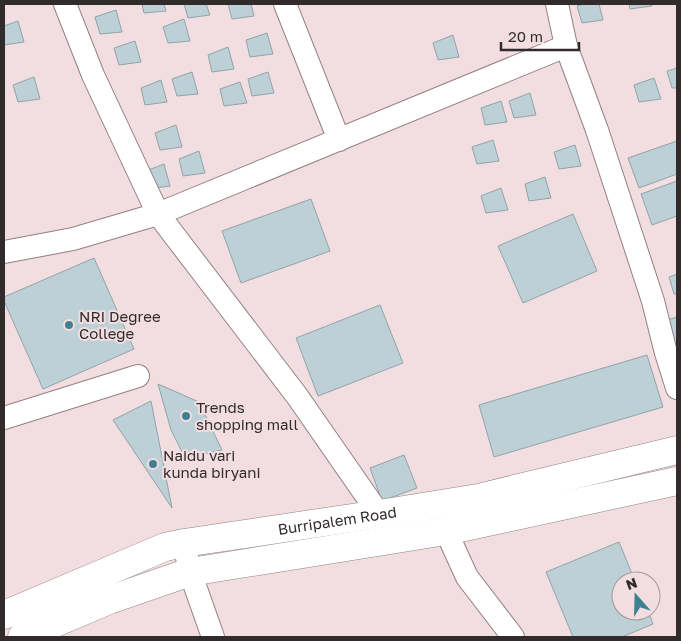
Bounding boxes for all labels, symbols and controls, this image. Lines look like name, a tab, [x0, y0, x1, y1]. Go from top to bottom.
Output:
scale bar	[501, 20, 578, 52]
text: 20 m	[508, 27, 543, 45]
place label: NRI Degree College	[79, 307, 161, 342]
marker: NRI Degree College	[63, 319, 75, 331]
place label: Trends shopping mall	[196, 398, 298, 433]
marker: Trends shopping mall	[180, 410, 192, 422]
place label: Naidu vari kunda biryani	[163, 446, 260, 481]
marker: Naidu vari kunda biryani	[147, 458, 159, 470]
street label: Burripalem Road	[277, 502, 398, 538]
north arrow	[611, 571, 661, 621]
text: N	[623, 574, 639, 593]

